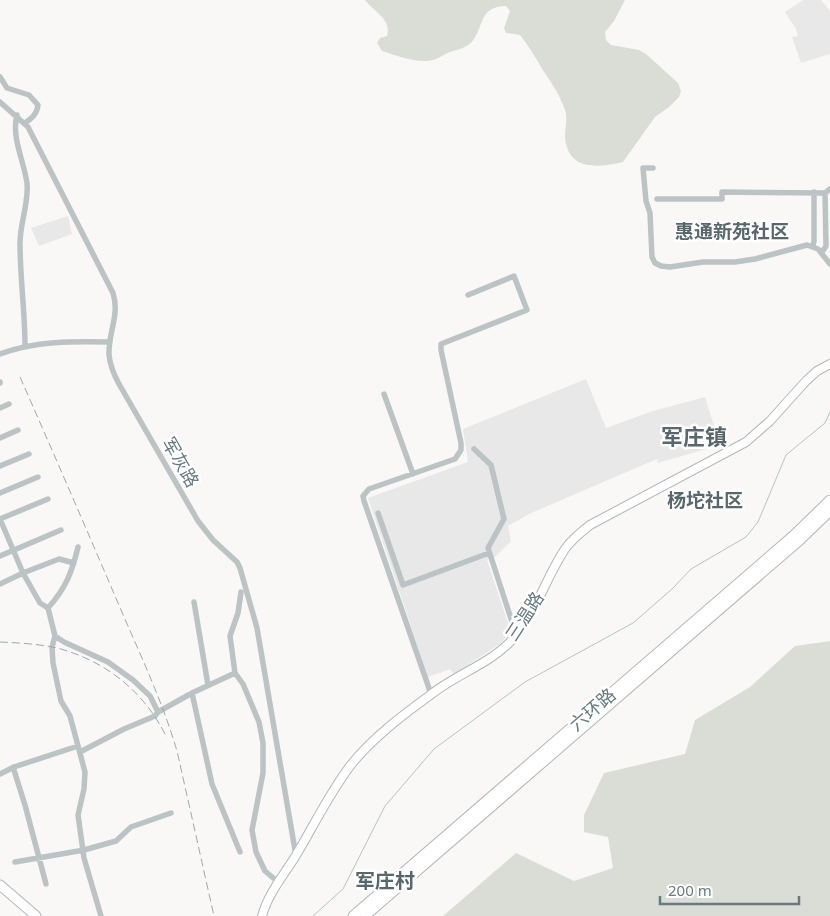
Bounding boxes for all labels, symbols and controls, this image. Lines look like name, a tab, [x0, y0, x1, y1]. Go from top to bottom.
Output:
district label: 惠通新苑社区	[675, 218, 789, 244]
district label: 军庄镇	[661, 421, 727, 451]
street label: 军灰路	[157, 433, 205, 491]
district label: 杨坨社区	[667, 487, 743, 513]
street label: 三温路	[499, 587, 549, 645]
street label: 六环路	[564, 682, 620, 736]
district label: 军庄村	[355, 867, 415, 894]
scale bar	[660, 874, 799, 906]
text: 200 m	[668, 880, 712, 900]

